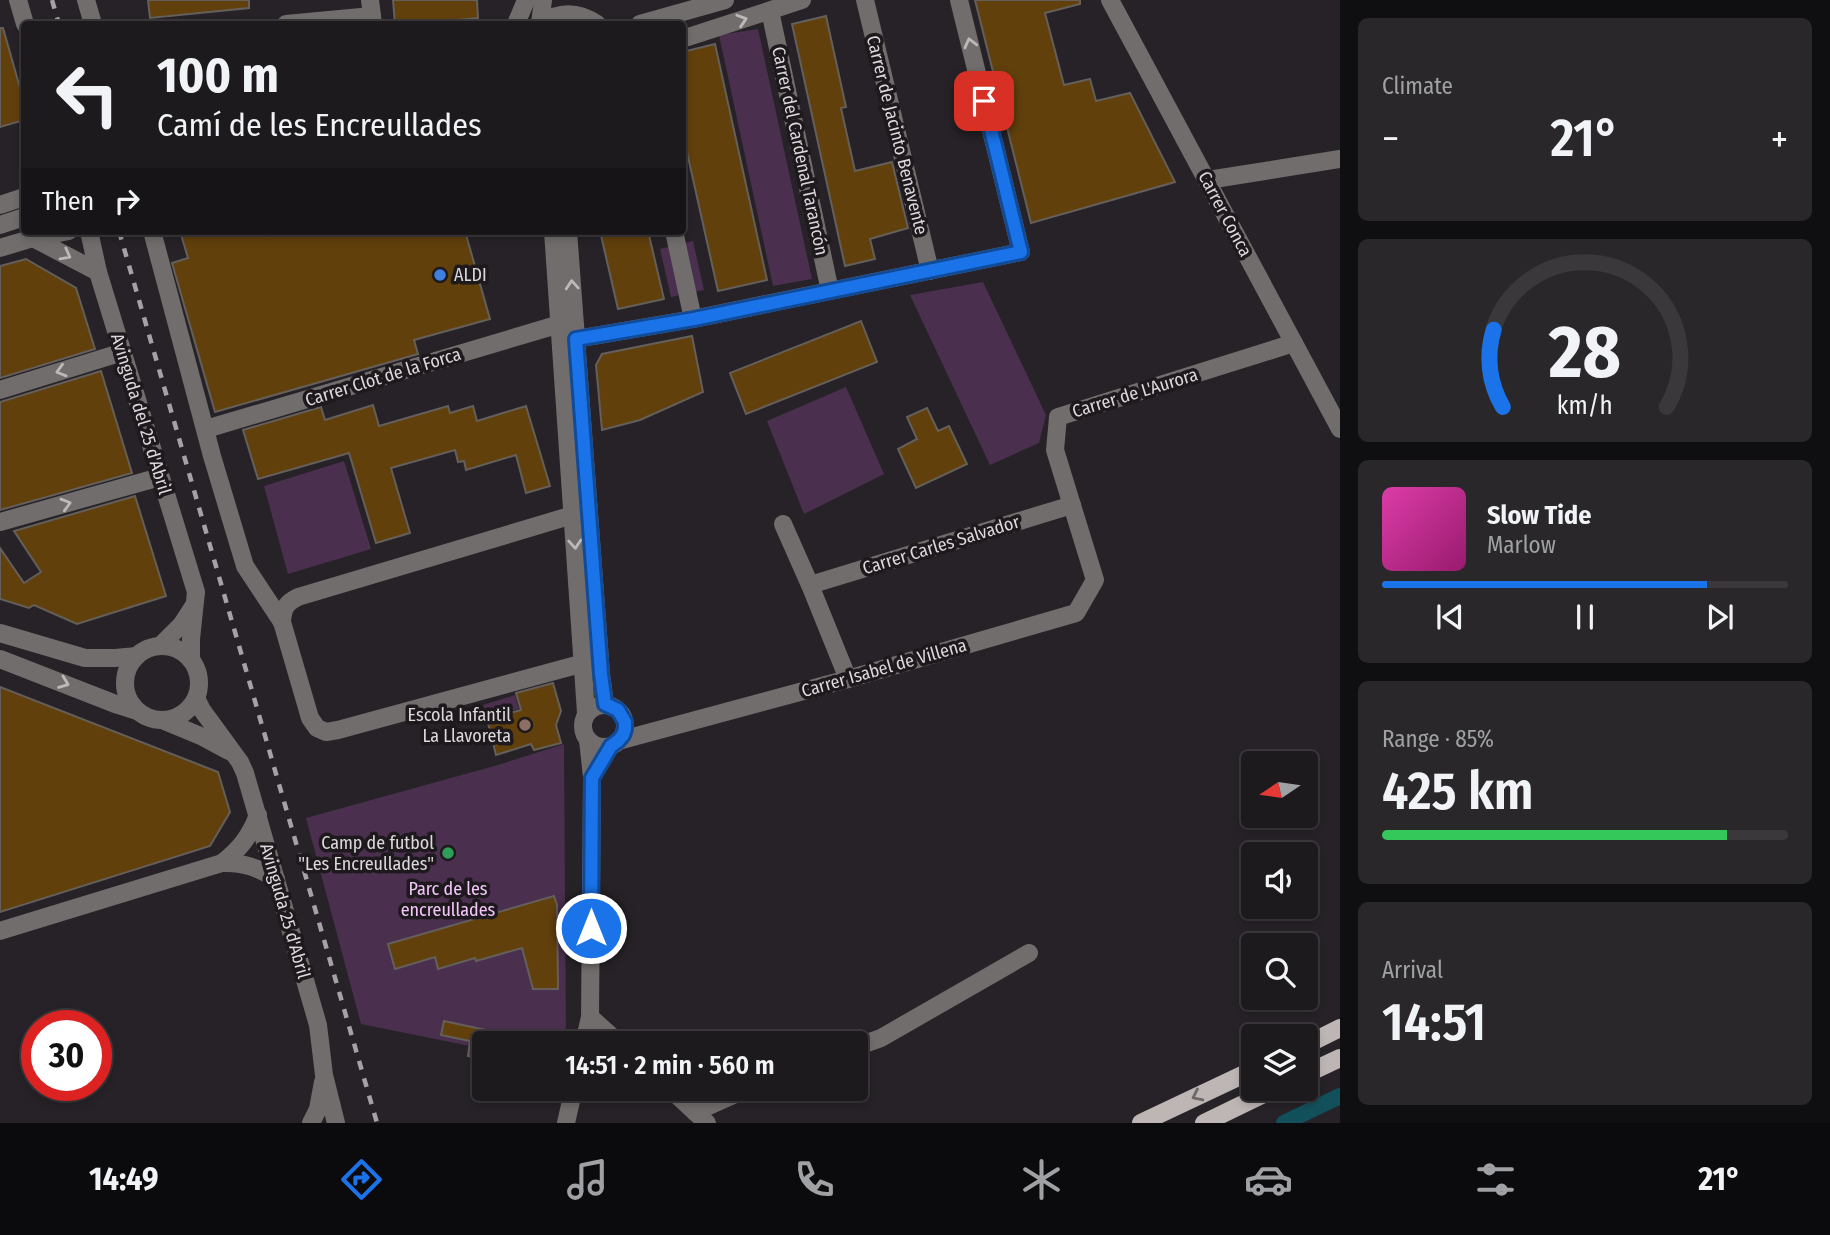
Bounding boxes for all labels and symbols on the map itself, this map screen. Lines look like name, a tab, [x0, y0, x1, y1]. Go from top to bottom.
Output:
one-way arrow	[736, 13, 748, 28]
street label: Carrer de Jacinto Benavente	[862, 33, 932, 237]
one-way arrow	[964, 37, 978, 49]
street label: Carrer del Cardenal Tarancón	[767, 45, 833, 257]
pin	[954, 71, 1014, 131]
street label: Carrer Conca	[1193, 168, 1257, 261]
one-way arrow	[59, 246, 71, 260]
place label: ALDI	[454, 264, 487, 286]
marker: ALDI	[432, 267, 448, 283]
one-way arrow	[565, 279, 580, 290]
street label: Avinguda del 25 d'Abril	[106, 331, 176, 497]
street label: Carrer Clot de la Forca	[302, 343, 464, 411]
one-way arrow	[56, 362, 68, 377]
street label: Carrer de L'Aurora	[1070, 363, 1201, 423]
one-way arrow	[59, 497, 71, 512]
street label: Carrer Carles Salvador	[860, 510, 1023, 579]
one-way arrow	[567, 538, 582, 549]
street label: Carrer Isabel de Villena	[799, 634, 969, 702]
one-way arrow	[57, 675, 69, 689]
place label: Escola Infantil La Llavoreta	[408, 704, 511, 747]
marker: Escola Infantil La Llavoreta	[517, 717, 533, 733]
north arrow	[1241, 751, 1318, 828]
place label: Camp de futbol "Les Encreullades"	[298, 832, 434, 875]
street label: Avinguda 25 d'Abril	[255, 841, 315, 981]
marker: Camp de futbol "Les Encreullades"	[440, 845, 456, 861]
park label: Parc de les encreullades	[401, 878, 496, 921]
position arrow	[554, 891, 628, 965]
speed limit sign: 30	[21, 1010, 112, 1101]
one-way arrow	[1192, 1088, 1204, 1102]

